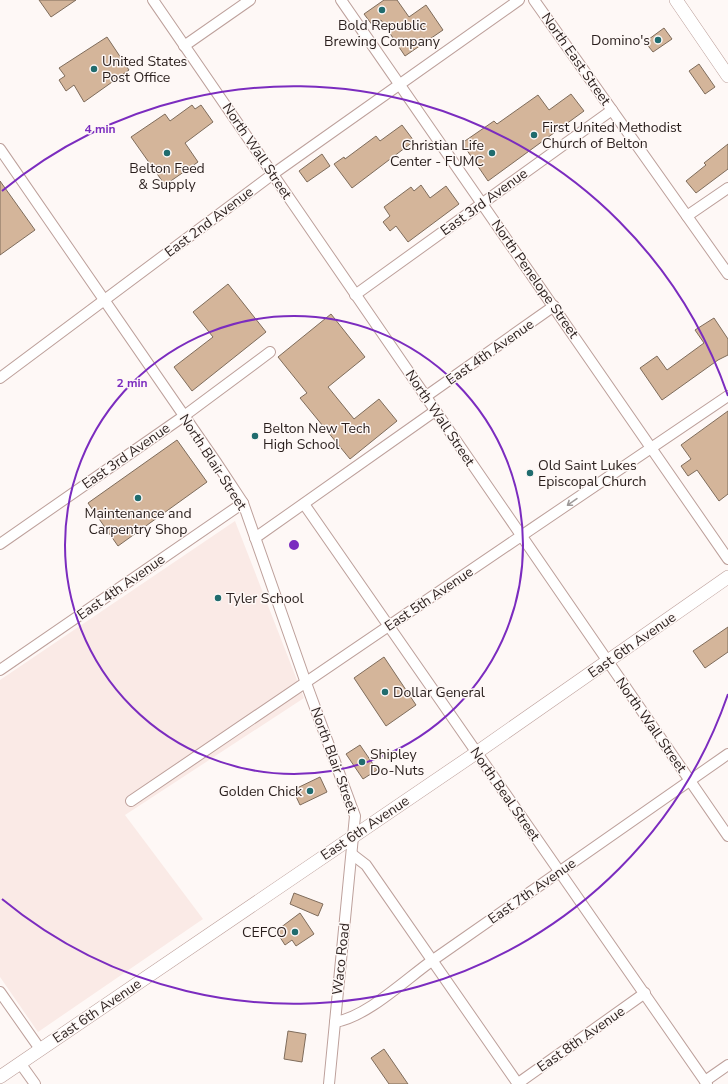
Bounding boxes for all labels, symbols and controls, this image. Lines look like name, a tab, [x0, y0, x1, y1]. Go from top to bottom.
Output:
marker: Bold Republic Brewing Company	[377, 5, 387, 15]
street label: North East Street	[537, 9, 615, 109]
place label: Bold Republic Brewing Company	[324, 16, 441, 51]
place label: Domino's	[591, 31, 650, 50]
marker: Domino's	[653, 35, 663, 45]
place label: United States Post Office	[102, 52, 188, 87]
marker: United States Post Office	[89, 64, 99, 74]
street label: North Wall Street	[218, 99, 296, 203]
place label: First United Methodist Church of Belton	[542, 118, 682, 153]
text: 4 min	[84, 121, 116, 137]
marker: First United Methodist Church of Belton	[529, 130, 539, 140]
place label: Christian Life Center - FUMC	[390, 136, 484, 171]
marker: Belton Feed & Supply	[162, 148, 172, 158]
marker: Christian Life Center - FUMC	[487, 148, 497, 158]
place label: Belton Feed & Supply	[129, 159, 205, 194]
street label: East 3rd Avenue	[437, 164, 531, 240]
street label: East 2nd Avenue	[161, 182, 257, 262]
street label: North Penelope Street	[487, 216, 583, 342]
street label: East 4th Avenue	[442, 315, 538, 389]
street label: North Wall Street	[401, 366, 479, 470]
text: 2 min	[116, 375, 148, 391]
street label: North Blair Street	[175, 410, 251, 514]
street label: East 3rd Avenue	[78, 419, 174, 493]
place label: Belton New Tech High School	[263, 419, 370, 454]
marker: Belton New Tech High School	[250, 431, 260, 441]
place label: Old Saint Lukes Episcopal Church	[538, 456, 646, 491]
marker: Old Saint Lukes Episcopal Church	[525, 468, 535, 478]
marker: Maintenance and Carpentry Shop	[133, 493, 143, 503]
one-way arrow	[566, 498, 577, 506]
place label: Maintenance and Carpentry Shop	[84, 504, 192, 539]
centre of rings	[287, 538, 301, 552]
street label: East 4th Avenue	[73, 550, 169, 624]
street label: East 5th Avenue	[381, 562, 477, 636]
place label: Tyler School	[226, 589, 304, 608]
marker: Tyler School	[213, 593, 223, 603]
street label: East 6th Avenue	[584, 608, 680, 682]
street label: North Wall Street	[611, 674, 691, 776]
place label: Dollar General	[393, 683, 486, 702]
marker: Dollar General	[380, 687, 390, 697]
street label: North Blair Street	[306, 705, 362, 816]
street label: North Beal Street	[466, 743, 544, 845]
place label: Shipley Do-Nuts	[370, 745, 424, 780]
marker: Shipley Do-Nuts	[357, 757, 367, 767]
place label: Golden Chick	[219, 782, 303, 801]
marker: Golden Chick	[305, 786, 315, 796]
street label: East 6th Avenue	[317, 791, 413, 865]
street label: East 7th Avenue	[484, 854, 580, 928]
street label: Waco Road	[328, 922, 354, 996]
place label: CEFCO	[242, 923, 287, 942]
marker: CEFCO	[290, 927, 300, 937]
street label: East 6th Avenue	[49, 974, 145, 1048]
street label: East 8th Avenue	[533, 1002, 629, 1076]

